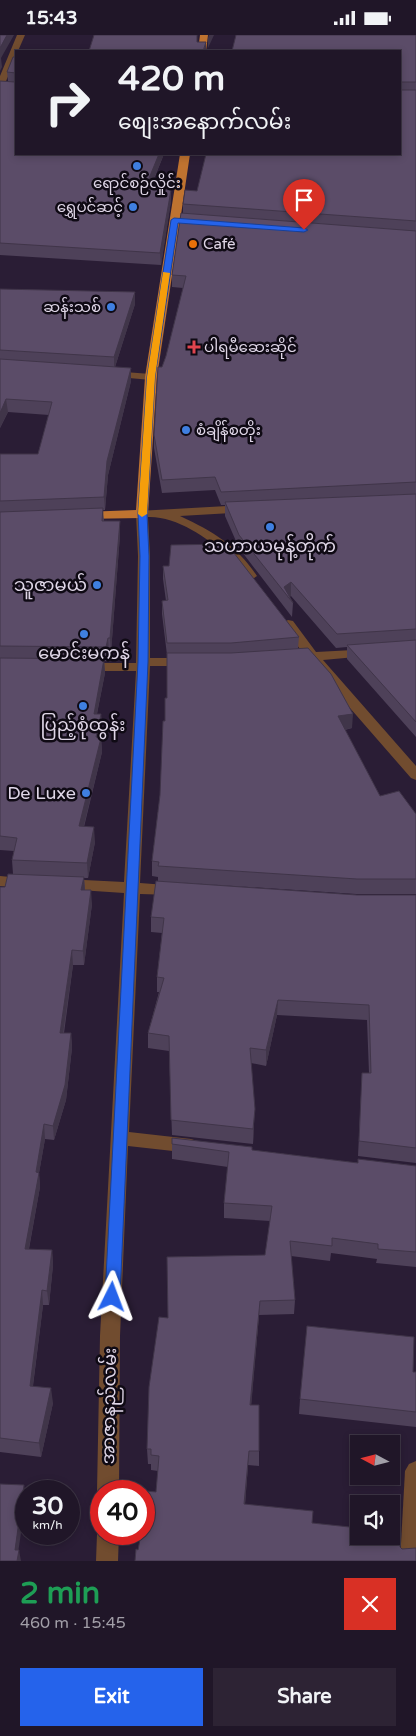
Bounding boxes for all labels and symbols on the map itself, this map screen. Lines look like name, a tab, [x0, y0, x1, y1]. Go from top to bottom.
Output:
marker: ရောင်စဉ်လှိုင်း	[131, 160, 143, 172]
place label: ရောင်စဉ်လှိုင်း	[93, 173, 181, 195]
pin	[283, 179, 325, 230]
place label: ရွှေပင်ဆင့်	[57, 197, 123, 219]
marker: ရွှေပင်ဆင့်	[127, 201, 139, 213]
place label: Café	[203, 235, 235, 253]
marker: Café	[187, 238, 199, 250]
place label: ဆန်းသစ်	[43, 297, 101, 319]
marker: ဆန်းသစ်	[105, 301, 117, 313]
place label: ပါရမီဆေးဆိုင်	[204, 337, 297, 359]
marker: ပါရမီဆေးဆိုင်	[188, 341, 200, 353]
place label: စံချိန်စတိုး	[196, 420, 261, 442]
marker: စံချိန်စတိုး	[180, 424, 192, 436]
marker: သဟာယမုန့်တိုက်	[264, 521, 276, 533]
place label: သဟာယမုန့်တိုက်	[204, 532, 336, 561]
place label: သူဇာမယ်	[14, 572, 87, 600]
marker: သူဇာမယ်	[91, 579, 103, 591]
marker: မောင်းမကန်	[78, 628, 90, 640]
place label: မောင်းမကန်	[38, 640, 130, 668]
marker: ပြည့်စုံထွန်း	[77, 700, 89, 712]
place label: ပြည့်စုံထွန်း	[40, 712, 126, 740]
place label: De Luxe	[7, 782, 76, 804]
marker: De Luxe	[80, 787, 92, 799]
position arrow	[85, 1270, 137, 1322]
street label: အာဇာနည်လမ်း	[95, 1347, 125, 1465]
north arrow	[350, 1435, 400, 1485]
speed limit sign: 40	[90, 1480, 155, 1545]

